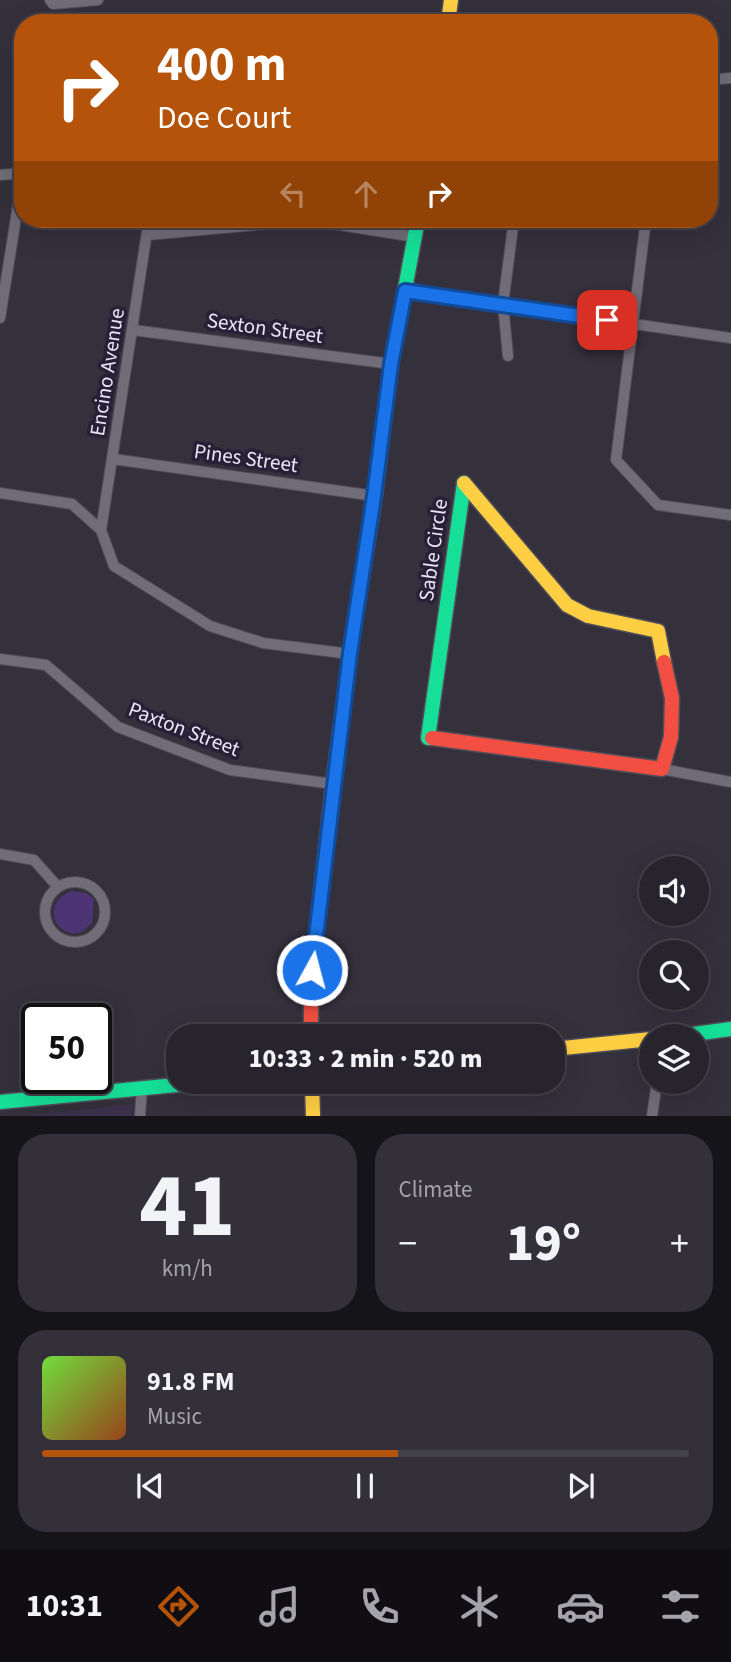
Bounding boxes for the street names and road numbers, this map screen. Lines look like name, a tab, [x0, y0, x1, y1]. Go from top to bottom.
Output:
street label: Sexton Street	[205, 305, 325, 351]
street label: Encino Avenue	[82, 306, 132, 438]
street label: Pines Street	[192, 436, 300, 480]
street label: Sable Circle	[411, 497, 455, 603]
street label: Paxton Street	[124, 694, 244, 764]

